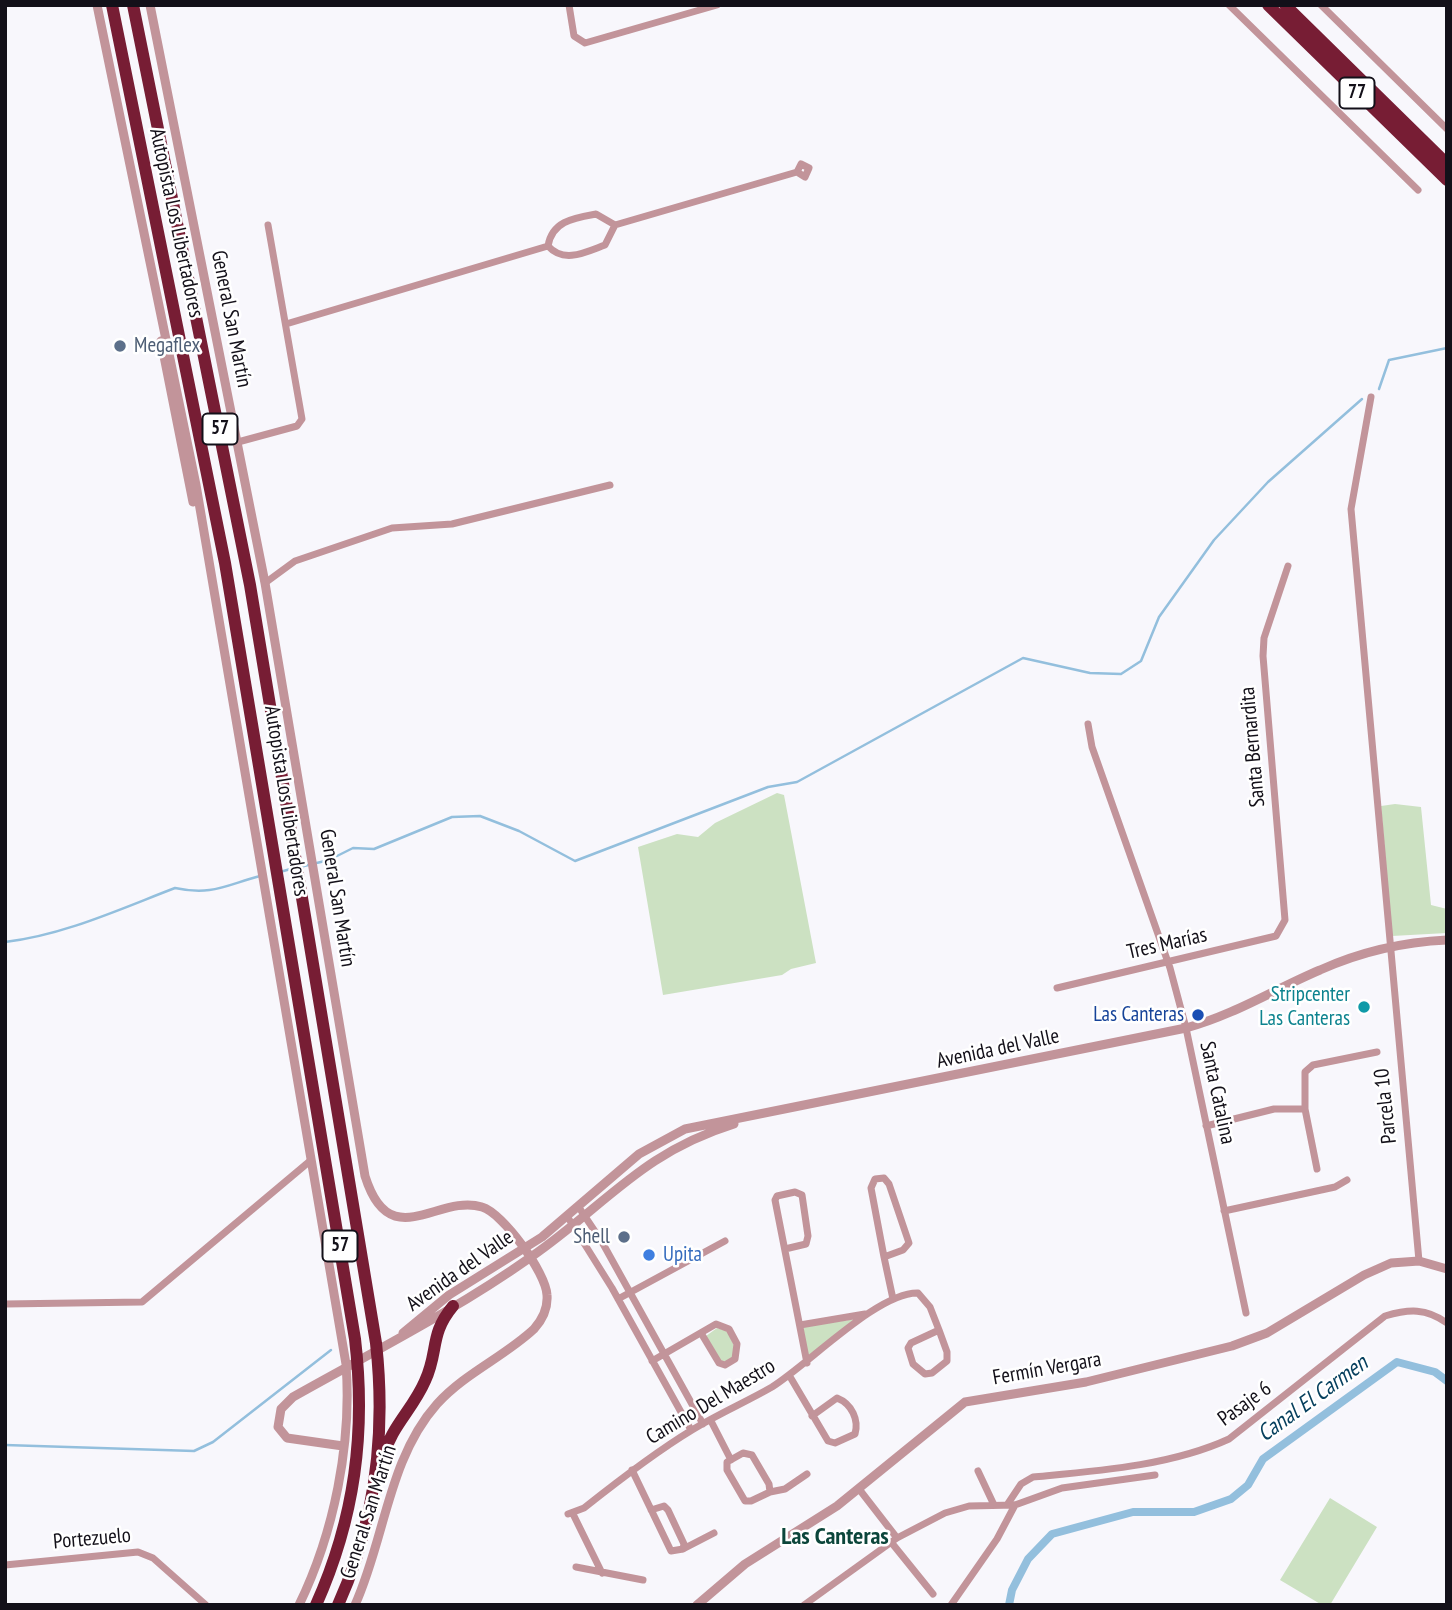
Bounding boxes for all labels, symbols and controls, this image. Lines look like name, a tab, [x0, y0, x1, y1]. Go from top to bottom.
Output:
road number: 77	[1340, 78, 1374, 108]
street label: Autopista Los Libertadores	[144, 126, 208, 320]
street label: General San Martín	[205, 248, 257, 390]
place label: Megaflex	[134, 333, 200, 359]
marker: Megaflex	[112, 338, 128, 354]
road number: 57	[202, 414, 238, 444]
street label: Santa Bernardita	[1235, 686, 1271, 808]
street label: Autopista Los Libertadores	[258, 704, 314, 898]
street label: General San Martín	[314, 827, 360, 969]
street label: Tres Marías	[1125, 923, 1209, 965]
place label: Stripcenter Las Canteras	[1259, 982, 1350, 1032]
marker: Stripcenter Las Canteras	[1356, 999, 1372, 1015]
place label: Las Canteras	[1093, 1002, 1184, 1028]
marker: Las Canteras	[1190, 1007, 1206, 1023]
street label: Avenida del Valle	[934, 1024, 1062, 1074]
street label: Santa Catalina	[1194, 1039, 1240, 1147]
street label: Parcela 10	[1370, 1067, 1402, 1145]
place label: Shell	[573, 1224, 610, 1250]
street label: Avenida del Valle	[402, 1225, 518, 1317]
marker: Shell	[616, 1229, 632, 1245]
road number: 57	[322, 1230, 358, 1262]
place label: Upita	[663, 1242, 702, 1268]
marker: Upita	[641, 1247, 657, 1263]
street label: Fermín Vergara	[991, 1347, 1103, 1391]
water label: Canal El Carmen	[1253, 1350, 1373, 1448]
street label: Camino Del Maestro	[642, 1354, 780, 1450]
street label: Pasaje 6	[1213, 1376, 1277, 1432]
street label: General San Martín	[336, 1442, 402, 1582]
street label: Portezuelo	[52, 1523, 132, 1555]
district label: Las Canteras	[781, 1523, 889, 1551]

